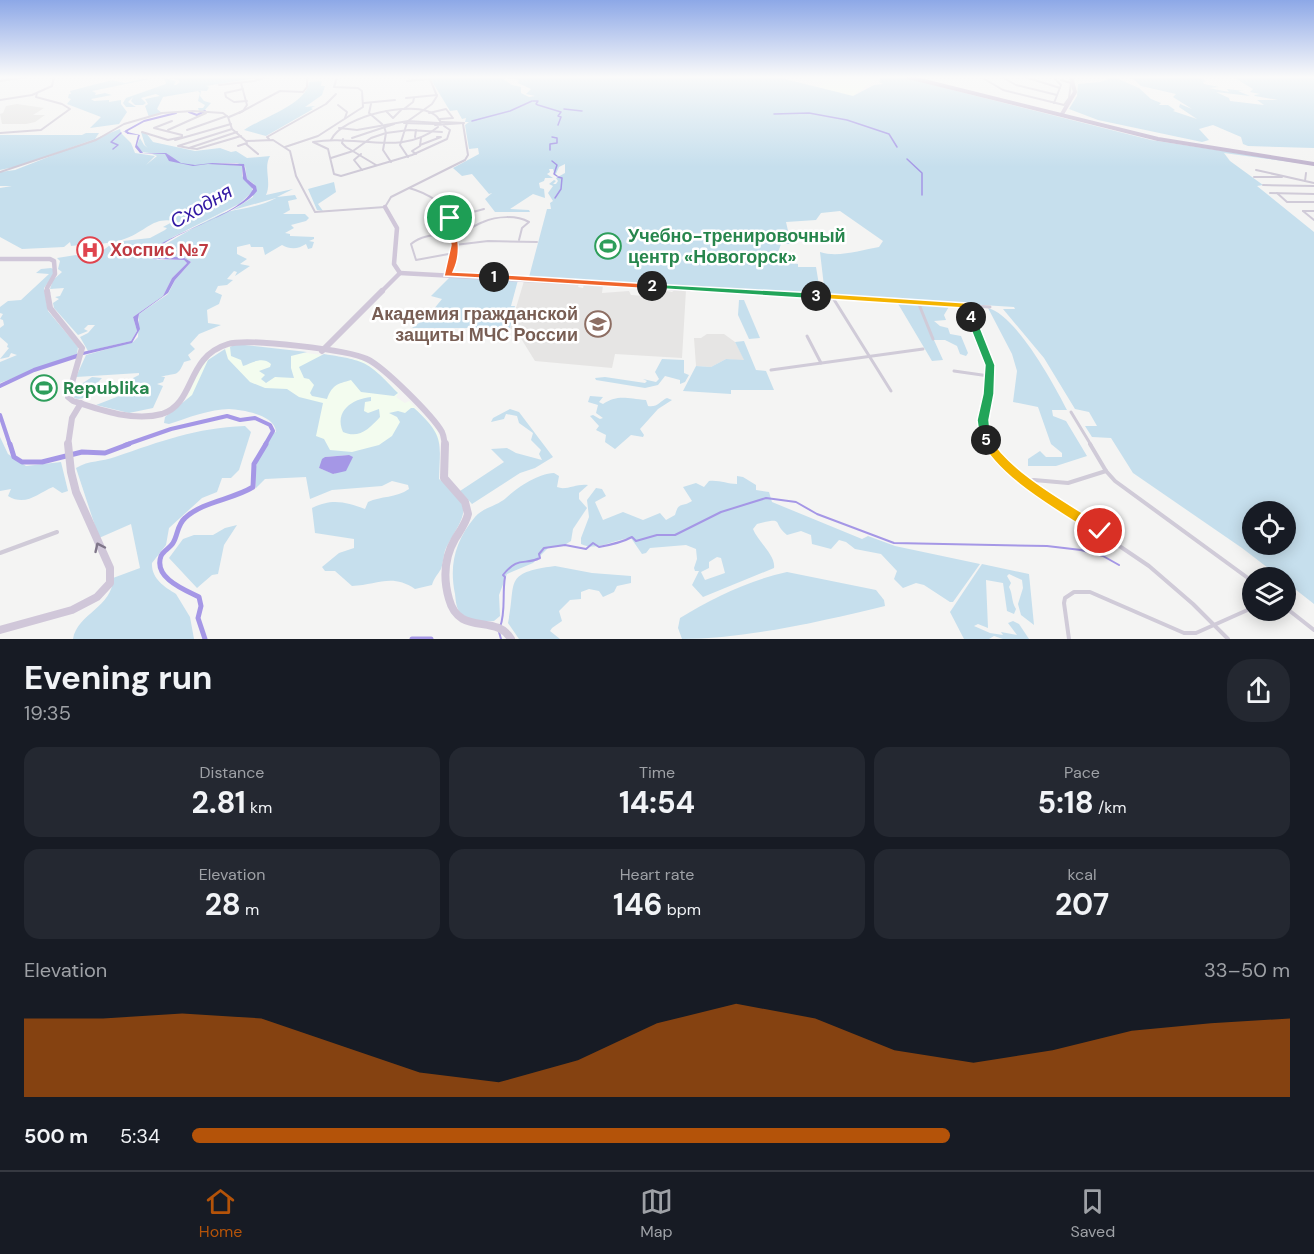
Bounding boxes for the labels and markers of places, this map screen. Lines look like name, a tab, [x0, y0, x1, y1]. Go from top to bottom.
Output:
pin	[424, 192, 475, 243]
place label: Учебно-тренировочный центр «Новогорск»	[628, 224, 846, 269]
sports icon: Учебно-тренировочный центр «Новогорск»	[593, 231, 623, 261]
hospital icon: Хоспис №7	[75, 235, 105, 265]
place label: Хоспис №7	[110, 238, 209, 262]
pin: 1	[479, 262, 509, 292]
pin: 2	[637, 271, 667, 301]
pin: 3	[801, 281, 831, 311]
place label: Академия гражданской защиты МЧС России	[371, 302, 578, 347]
pin: 4	[956, 302, 986, 332]
school or university icon: Академия гражданской защиты МЧС России	[583, 309, 613, 339]
sports icon: Republika	[29, 373, 59, 403]
place label: Republika	[63, 376, 150, 400]
pin: 5	[971, 425, 1001, 455]
pin	[1074, 505, 1125, 556]

